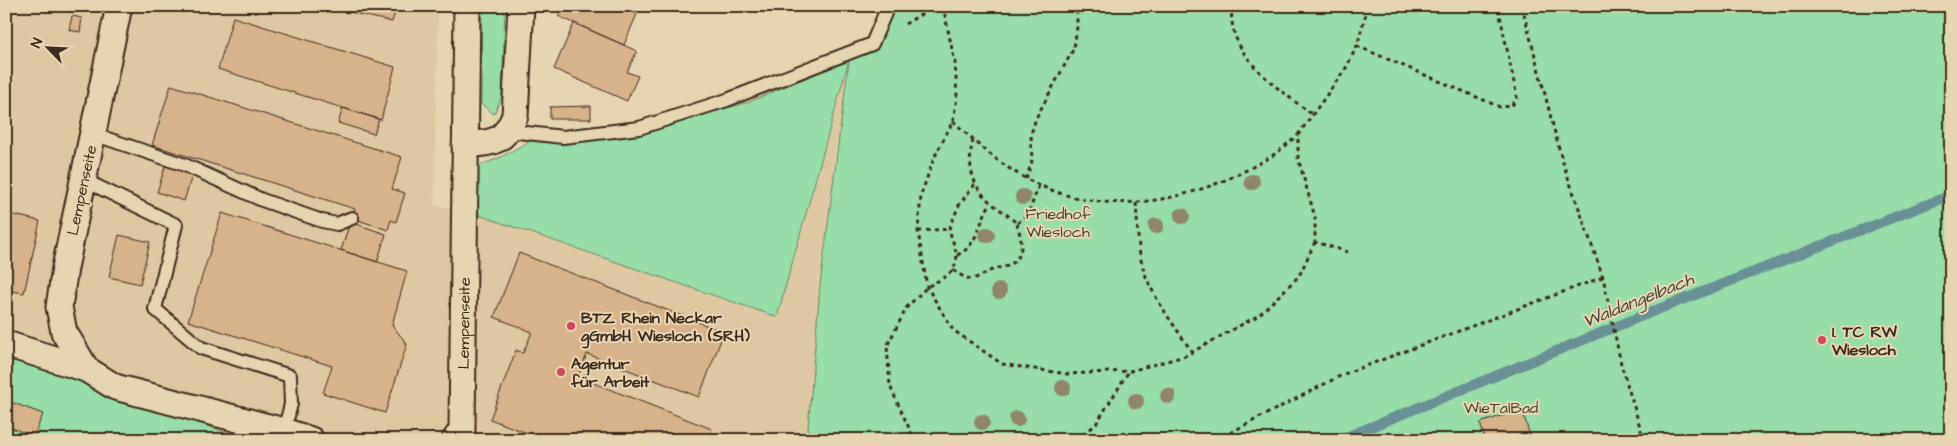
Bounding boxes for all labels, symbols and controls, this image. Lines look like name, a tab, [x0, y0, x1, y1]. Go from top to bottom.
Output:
north arrow	[22, 22, 72, 72]
text: N	[26, 35, 48, 51]
street label: Lempenseite	[62, 143, 102, 237]
park label: Friedhof Wiesloch	[1025, 203, 1091, 243]
water label: Waldangelbach	[1579, 266, 1699, 335]
street label: Lempenseite	[453, 277, 476, 369]
place label: BTZ Rhein Neckar gGmbH Wiesloch (SRH)	[581, 307, 750, 349]
marker: BTZ Rhein Neckar gGmbH Wiesloch (SRH)	[565, 320, 577, 332]
place label: 1. TC RW Wiesloch	[1831, 321, 1898, 361]
marker: 1. TC RW Wiesloch	[1816, 334, 1828, 346]
place label: Agentur für Arbeit	[570, 353, 650, 393]
marker: Agentur für Arbeit	[555, 366, 567, 378]
park label: WieTalBad	[1464, 397, 1538, 419]

